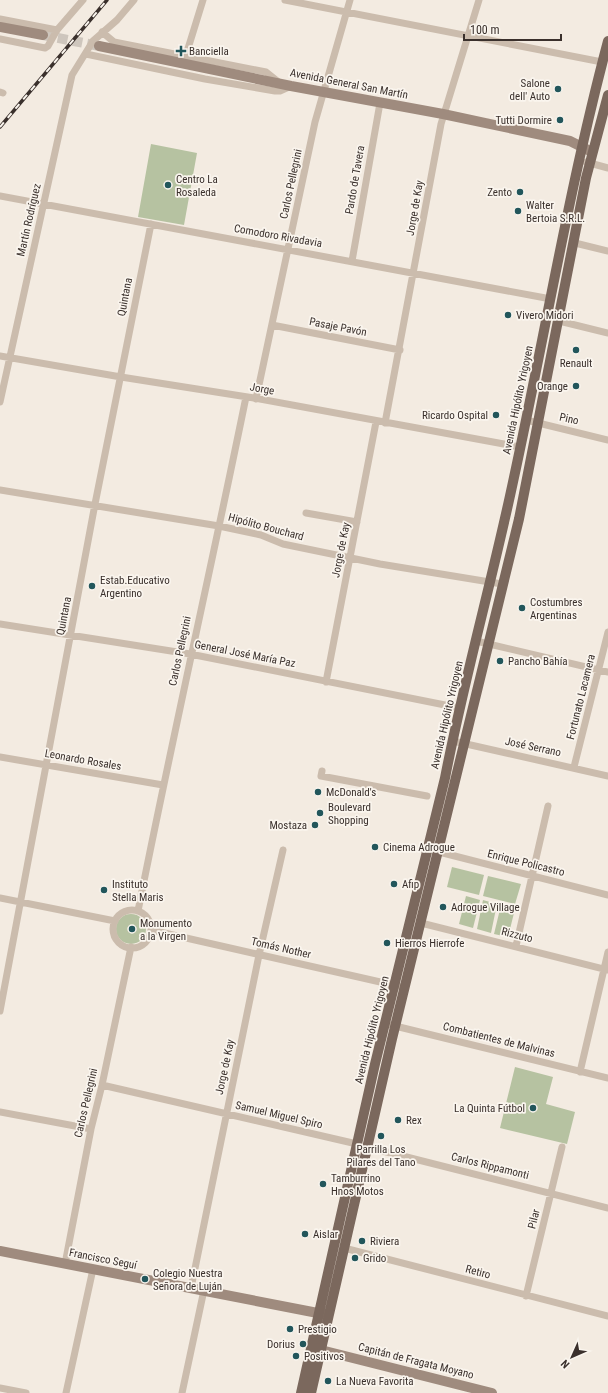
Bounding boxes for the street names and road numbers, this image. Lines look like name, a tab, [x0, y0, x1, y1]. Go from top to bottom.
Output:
street label: Avenida General San Martín	[289, 66, 409, 102]
street label: Pardo de Tavera	[343, 145, 367, 215]
street label: Carlos Pellegrini	[277, 148, 305, 220]
street label: Jorge de Kay	[404, 179, 426, 237]
street label: Martín Rodríguez	[14, 182, 44, 258]
street label: Comodoro Rivadavia	[233, 222, 323, 250]
street label: Quintana	[115, 277, 135, 317]
street label: Pasaje Pavón	[308, 315, 368, 339]
street label: Avenida Hipólito Yrigoyen	[500, 344, 536, 456]
street label: Jorge	[249, 380, 275, 398]
street label: Pino	[558, 410, 580, 428]
street label: Hipólito Bouchard	[227, 511, 305, 543]
street label: Jorge de Kay	[329, 521, 353, 579]
street label: Quintana	[54, 596, 74, 636]
street label: Carlos Pellegrini	[166, 615, 194, 687]
street label: General José María Paz	[193, 638, 297, 670]
street label: Fortunato Lacamera	[564, 653, 598, 741]
street label: Avenida Hipólito Yrigoyen	[428, 660, 466, 770]
street label: José Serrano	[504, 735, 563, 759]
street label: Leonardo Rosales	[44, 747, 122, 773]
street label: Enrique Policastro	[486, 847, 566, 879]
street label: Rizzuto	[500, 925, 535, 945]
street label: Tomás Nother	[250, 935, 313, 961]
street label: Avenida Hipólito Yrigoyen	[352, 975, 392, 1085]
street label: Combatientes de Malvinas	[442, 1020, 556, 1060]
street label: Jorge de Kay	[213, 1038, 237, 1096]
street label: Carlos Pellegrini	[72, 1067, 100, 1139]
street label: Samuel Miguel Spiro	[234, 1099, 324, 1131]
street label: Carlos Rippamonti	[450, 1150, 530, 1182]
street label: Pilar	[525, 1207, 543, 1230]
street label: Francisco Seguí	[68, 1246, 138, 1272]
street label: Retiro	[464, 1262, 492, 1282]
street label: Capitán de Fragata Moyano	[357, 1340, 476, 1382]

